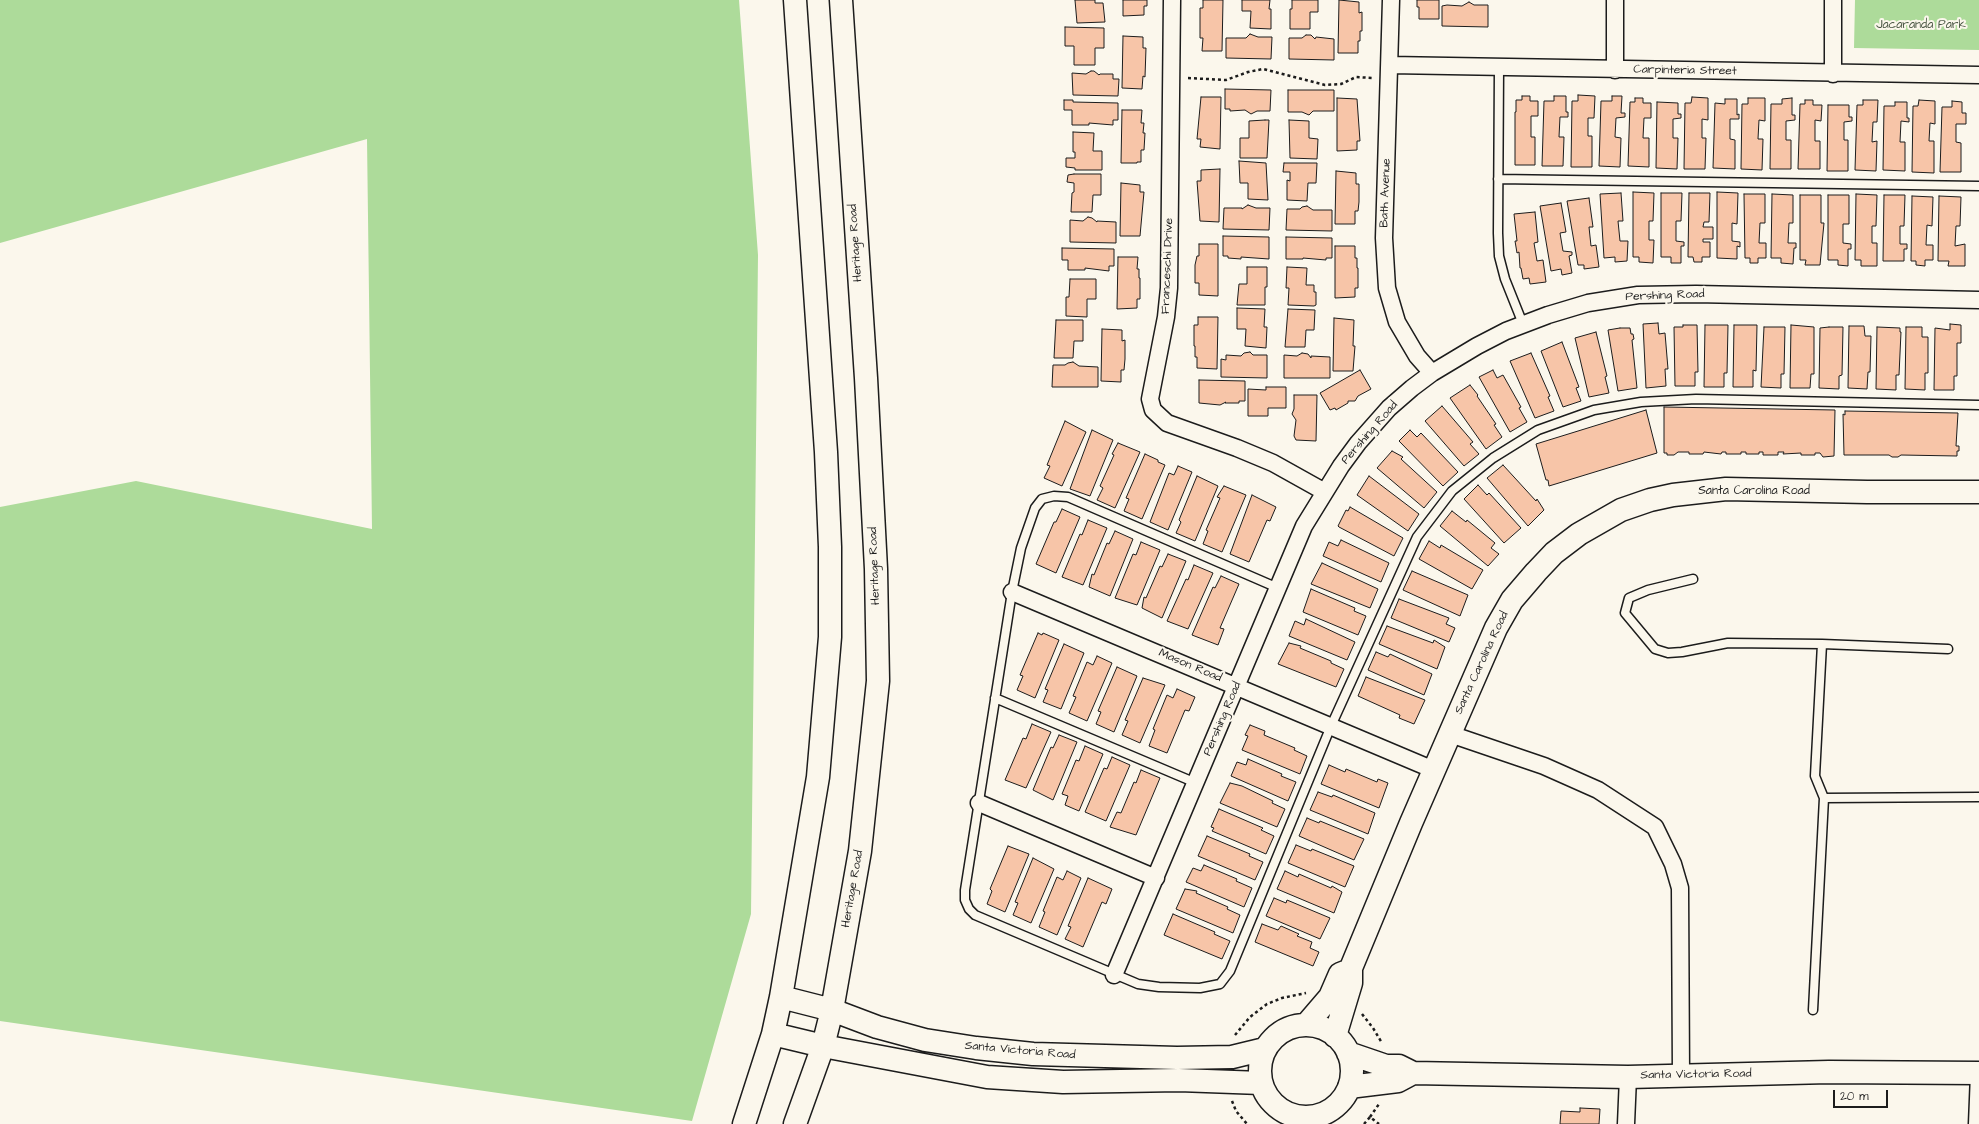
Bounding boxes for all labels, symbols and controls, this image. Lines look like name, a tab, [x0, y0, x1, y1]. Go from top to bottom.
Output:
park label: Jacaranda Park	[1876, 18, 1966, 32]
street label: Carpinteria Street	[1633, 63, 1737, 79]
street label: Bath Avenue	[1378, 158, 1394, 228]
street label: Heritage Road	[846, 203, 866, 283]
street label: Franceschi Drive	[1159, 218, 1177, 314]
street label: Pershing Road	[1625, 287, 1705, 305]
street label: Pershing Road	[1339, 398, 1401, 468]
street label: Santa Carolina Road	[1698, 484, 1810, 498]
street label: Heritage Road	[866, 527, 884, 605]
street label: Santa Carolina Road	[1452, 609, 1512, 717]
street label: Mason Road	[1156, 646, 1224, 686]
street label: Pershing Road	[1201, 680, 1245, 758]
street label: Heritage Road	[839, 849, 867, 929]
street label: Santa Victoria Road	[964, 1039, 1076, 1063]
street label: Santa Victoria Road	[1640, 1067, 1752, 1083]
scale bar	[1835, 1082, 1890, 1108]
text: 20 m	[1840, 1088, 1869, 1105]

